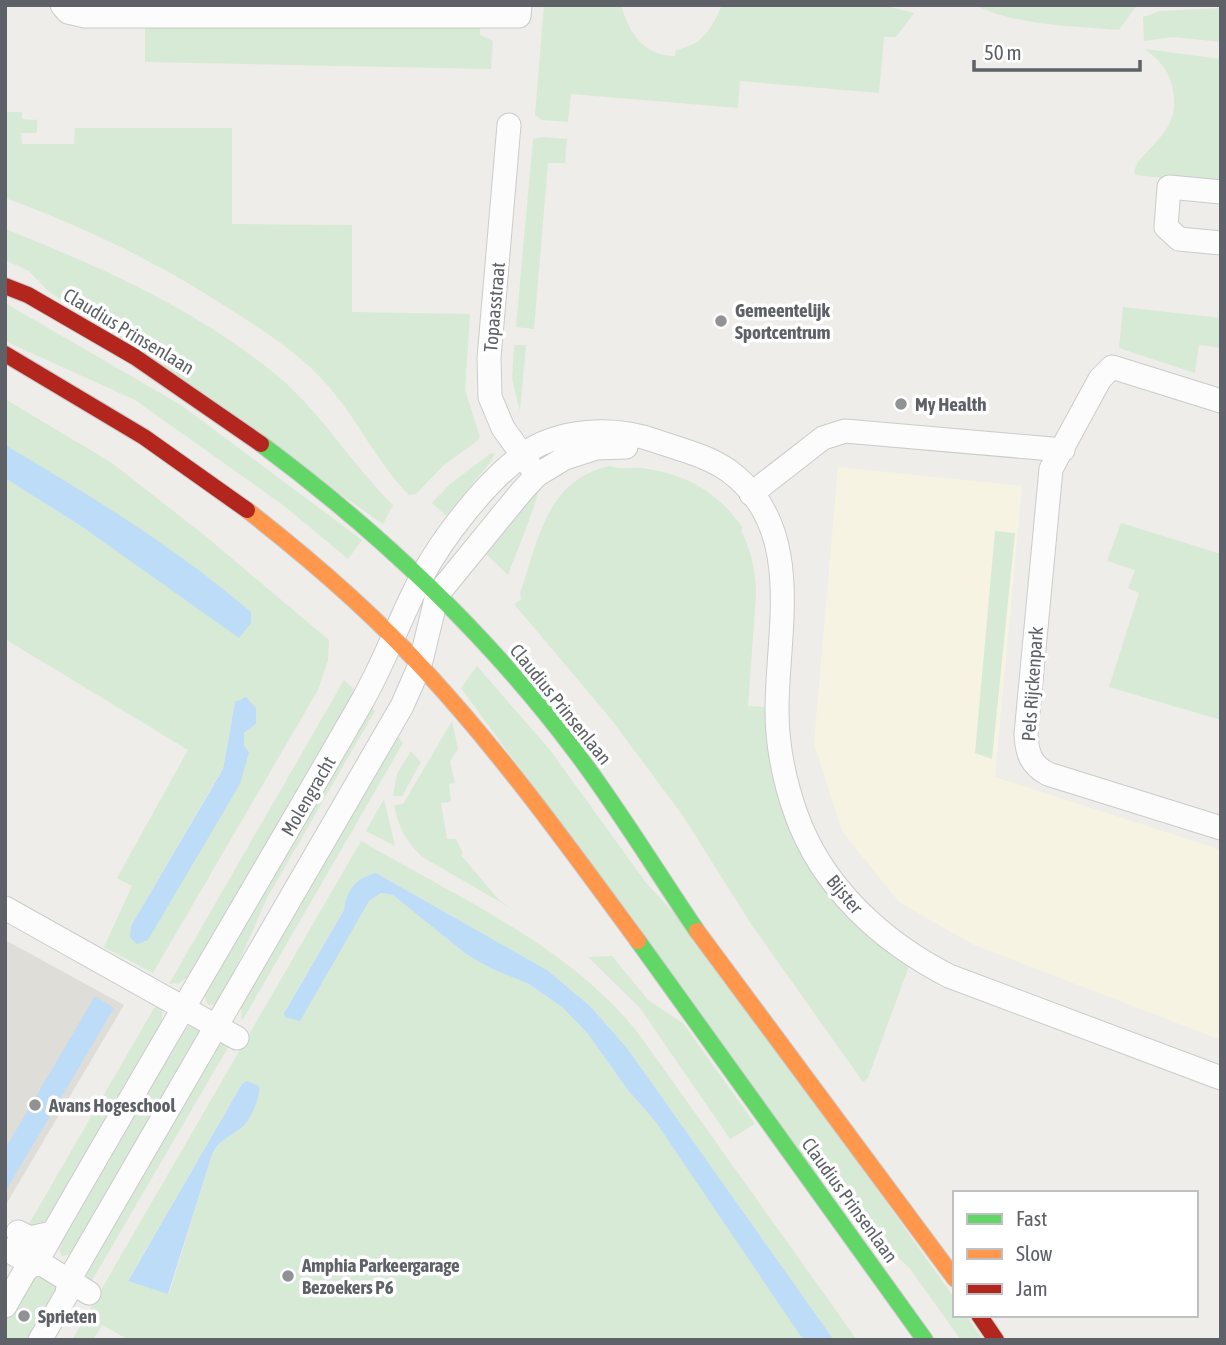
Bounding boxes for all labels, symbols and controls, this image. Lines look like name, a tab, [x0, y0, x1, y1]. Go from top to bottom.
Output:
scale bar	[974, 28, 1140, 72]
text: 50 m	[984, 40, 1022, 64]
street label: Topaasstraat	[479, 261, 509, 353]
street label: Claudius Prinsenlaan	[60, 283, 198, 379]
place label: Gemeentelijk Sportcentrum	[735, 299, 830, 343]
marker: Gemeentelijk Sportcentrum	[713, 313, 729, 329]
place label: My Health	[915, 393, 986, 415]
marker: My Health	[893, 396, 909, 412]
street label: Pels Rijckenpark	[1017, 625, 1047, 742]
street label: Claudius Prinsenlaan	[506, 639, 616, 769]
street label: Molengracht	[276, 752, 340, 840]
street label: Bijster	[822, 870, 868, 918]
place label: Avans Hogeschool	[48, 1094, 177, 1116]
marker: Avans Hogeschool	[27, 1097, 43, 1113]
street label: Claudius Prinsenlaan	[797, 1133, 903, 1267]
legend	[953, 1191, 1198, 1317]
text: Fast	[1016, 1206, 1047, 1230]
text: Slow	[1016, 1241, 1053, 1265]
place label: Amphia Parkeergarage Bezoekers P6	[301, 1254, 460, 1298]
marker: Amphia Parkeergarage Bezoekers P6	[280, 1268, 296, 1284]
text: Jam	[1016, 1276, 1048, 1300]
place label: Sprieten	[38, 1305, 97, 1327]
marker: Sprieten	[16, 1308, 32, 1324]

